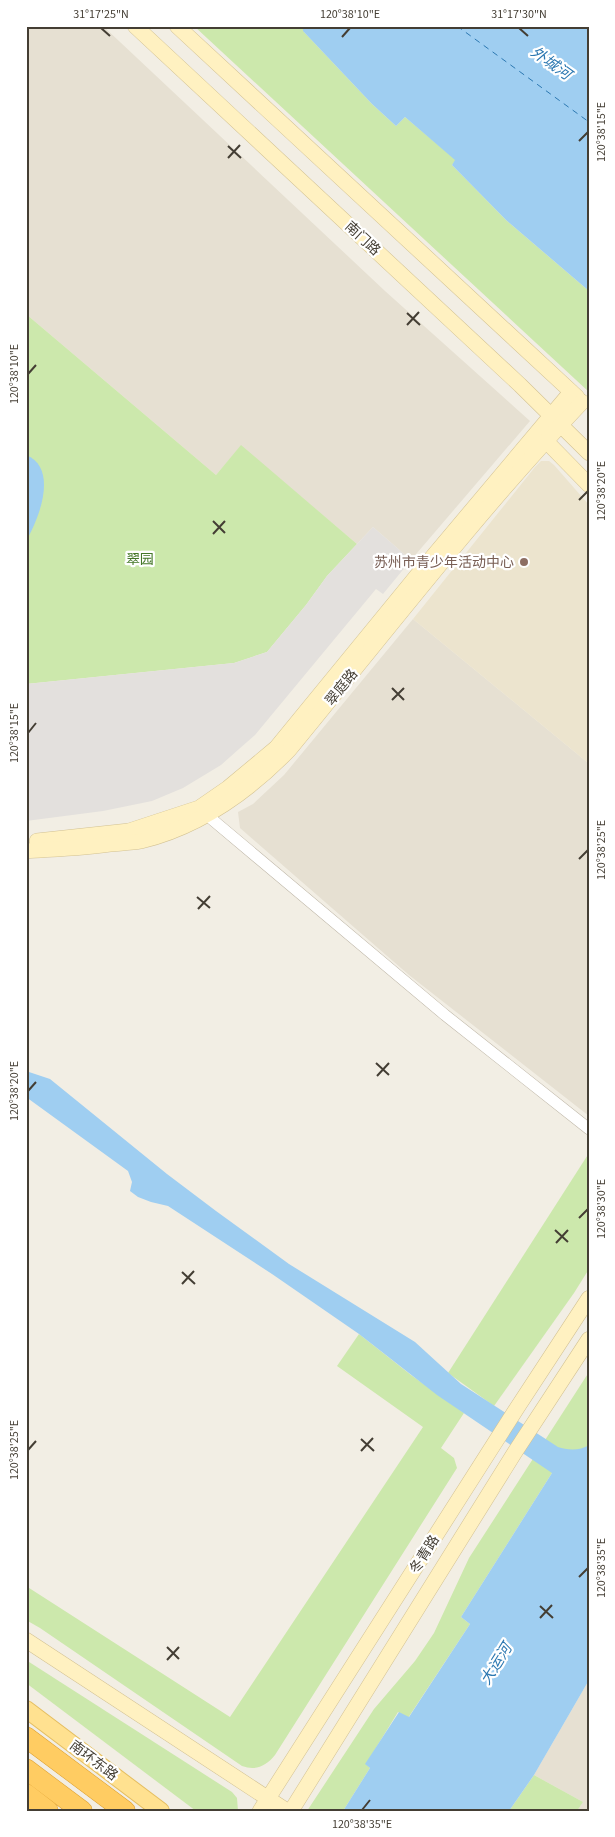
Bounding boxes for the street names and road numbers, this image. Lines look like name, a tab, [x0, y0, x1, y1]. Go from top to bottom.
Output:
street label: 南门路	[340, 217, 384, 260]
street label: 翠庭路	[321, 665, 363, 710]
street label: 冬青路	[405, 1531, 444, 1578]
street label: 南环东路	[65, 1736, 122, 1786]

